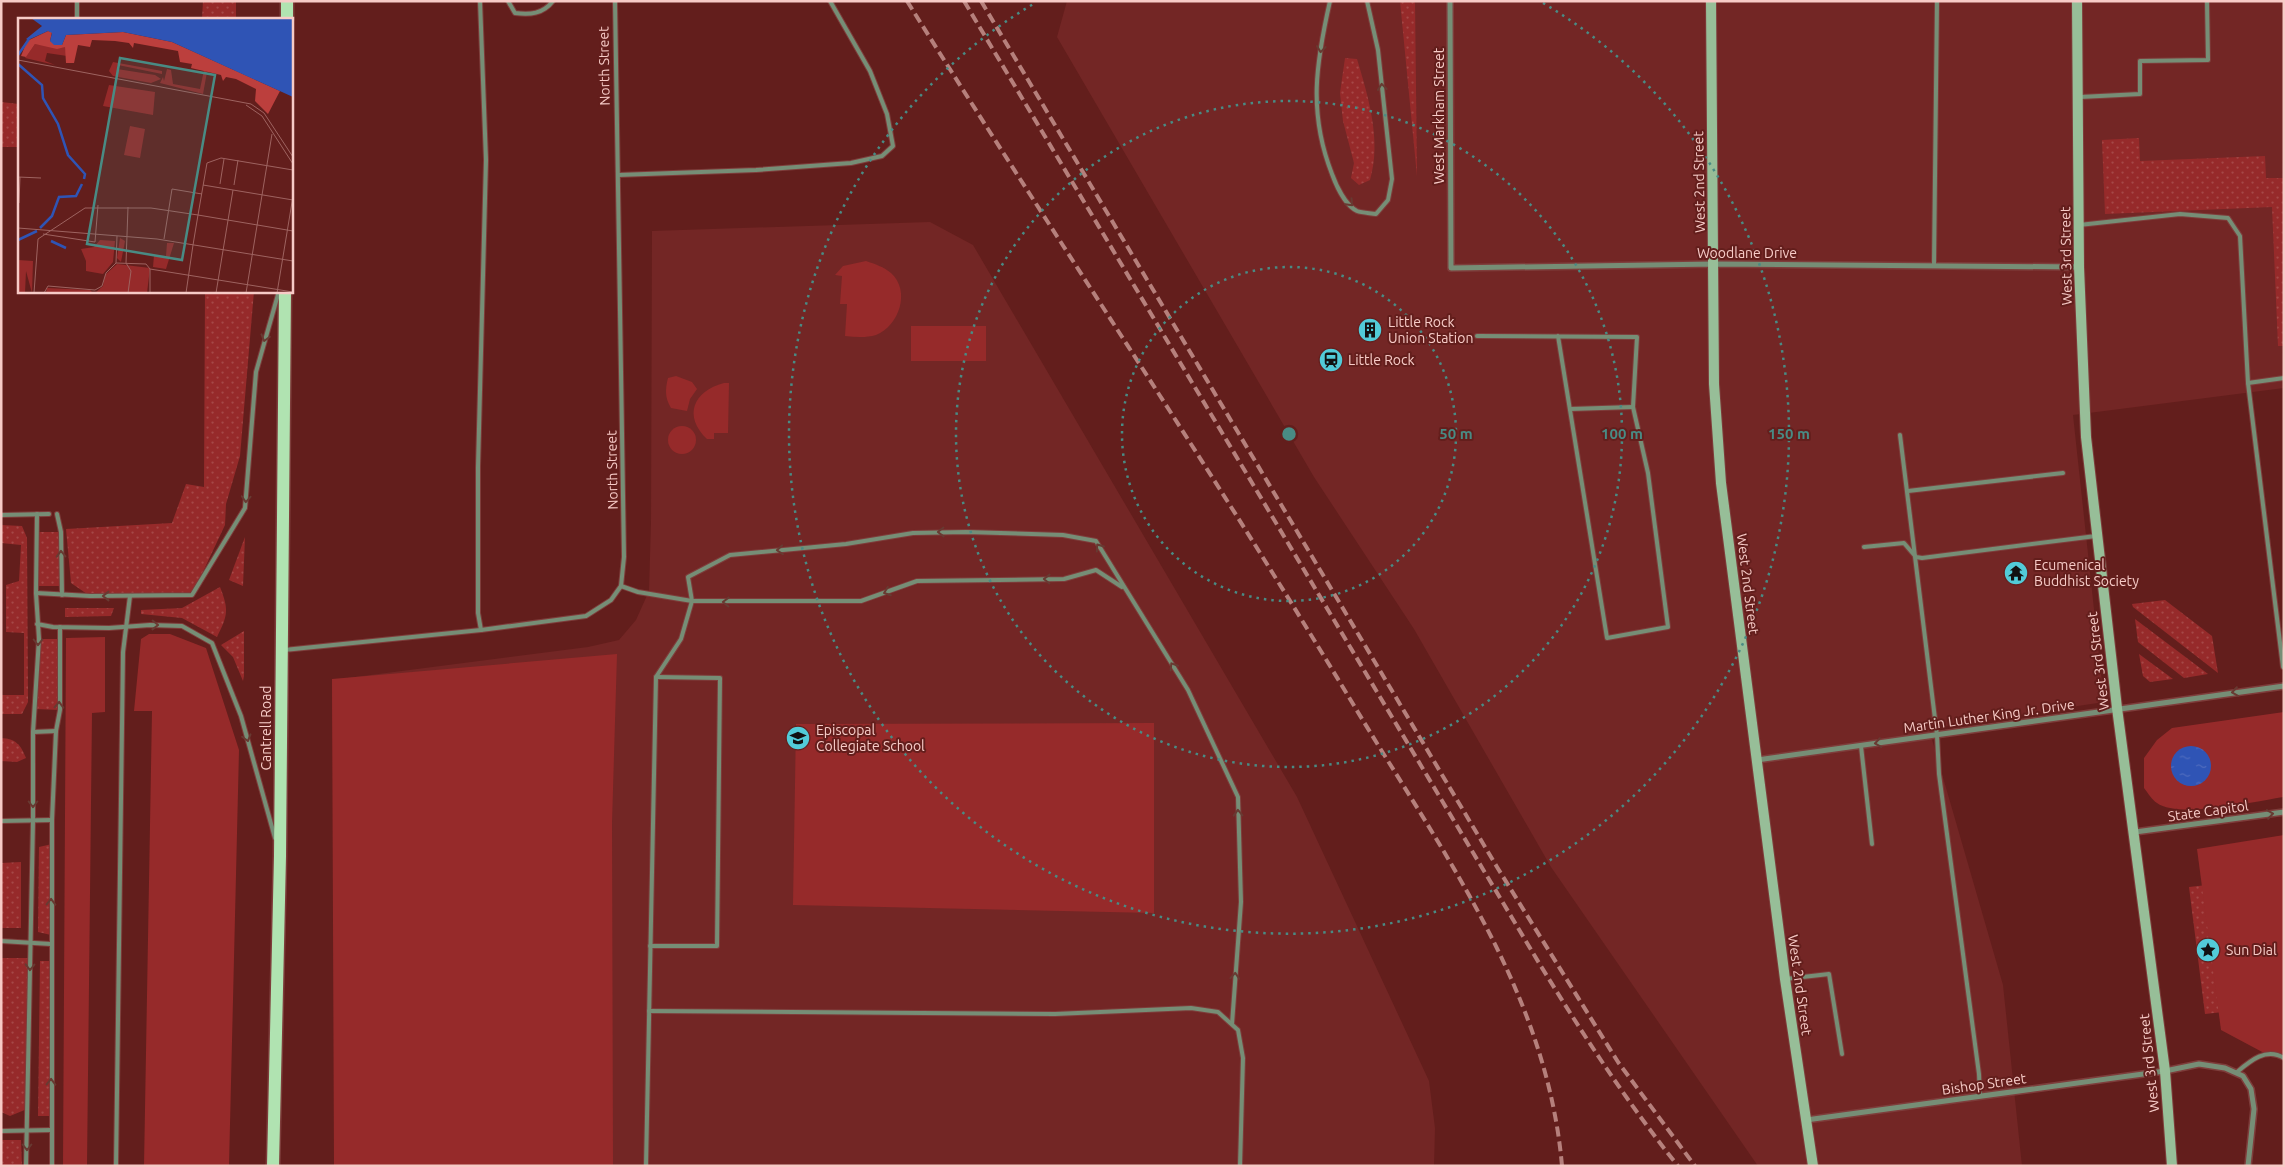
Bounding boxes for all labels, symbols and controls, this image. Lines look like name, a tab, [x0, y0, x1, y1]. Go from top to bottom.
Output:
inset map	[18, 18, 292, 292]
street label: North Street	[595, 26, 613, 106]
one-way arrow	[1316, 45, 1327, 53]
street label: West Markham Street	[1431, 47, 1447, 184]
one-way arrow	[1377, 82, 1388, 90]
street label: West 2nd Street	[1690, 131, 1708, 233]
one-way arrow	[1344, 198, 1353, 207]
street label: West 3rd Street	[2057, 206, 2075, 306]
street label: Woodlane Drive	[1697, 245, 1797, 261]
place label: Little Rock Union Station	[1388, 314, 1473, 346]
building icon: Little Rock Union Station	[1357, 317, 1383, 343]
one-way arrow	[261, 334, 271, 342]
station icon: Little Rock	[1318, 347, 1344, 373]
place label: Little Rock	[1348, 352, 1415, 368]
centre of rings	[1280, 425, 1298, 443]
text: 50 m	[1439, 425, 1473, 442]
text: 100 m	[1601, 425, 1643, 442]
text: 150 m	[1768, 425, 1810, 442]
street label: North Street	[603, 430, 621, 510]
one-way arrow	[241, 495, 252, 503]
one-way arrow	[937, 527, 945, 538]
street label: West 2nd Street	[1734, 533, 1762, 636]
one-way arrow	[1096, 543, 1105, 553]
one-way arrow	[776, 544, 784, 555]
one-way arrow	[56, 550, 66, 558]
place label: Ecumenical Buddhist Society	[2034, 557, 2139, 589]
temple icon: Ecumenical Buddhist Society	[2003, 560, 2029, 586]
one-way arrow	[1043, 574, 1050, 584]
one-way arrow	[883, 586, 891, 596]
one-way arrow	[102, 591, 110, 601]
one-way arrow	[722, 597, 730, 607]
street label: West 3rd Street	[2084, 610, 2112, 711]
one-way arrow	[152, 620, 160, 630]
one-way arrow	[33, 638, 43, 646]
one-way arrow	[1170, 663, 1179, 672]
street label: Cantrell Road	[258, 685, 274, 771]
one-way arrow	[2231, 687, 2240, 697]
street label: Martin Luther King Jr. Drive	[1903, 696, 2075, 736]
one-way arrow	[54, 701, 65, 709]
place label: Episcopal Collegiate School	[816, 722, 925, 754]
school or university icon: Episcopal Collegiate School	[785, 725, 811, 751]
one-way arrow	[241, 733, 251, 741]
one-way arrow	[1874, 737, 1882, 748]
street label: State Capitol	[2167, 797, 2250, 825]
one-way arrow	[28, 801, 38, 809]
one-way arrow	[1233, 809, 1243, 817]
one-way arrow	[2266, 809, 2274, 819]
one-way arrow	[46, 898, 57, 906]
street label: West 2nd Street	[1785, 934, 1815, 1037]
place icon: Sun Dial	[2195, 937, 2221, 963]
place label: Sun Dial	[2226, 942, 2277, 958]
one-way arrow	[25, 963, 36, 971]
one-way arrow	[1230, 971, 1241, 979]
street label: West 3rd Street	[2136, 1012, 2162, 1113]
street label: Bishop Street	[1941, 1070, 2028, 1098]
one-way arrow	[46, 1078, 56, 1086]
one-way arrow	[22, 1144, 32, 1151]

